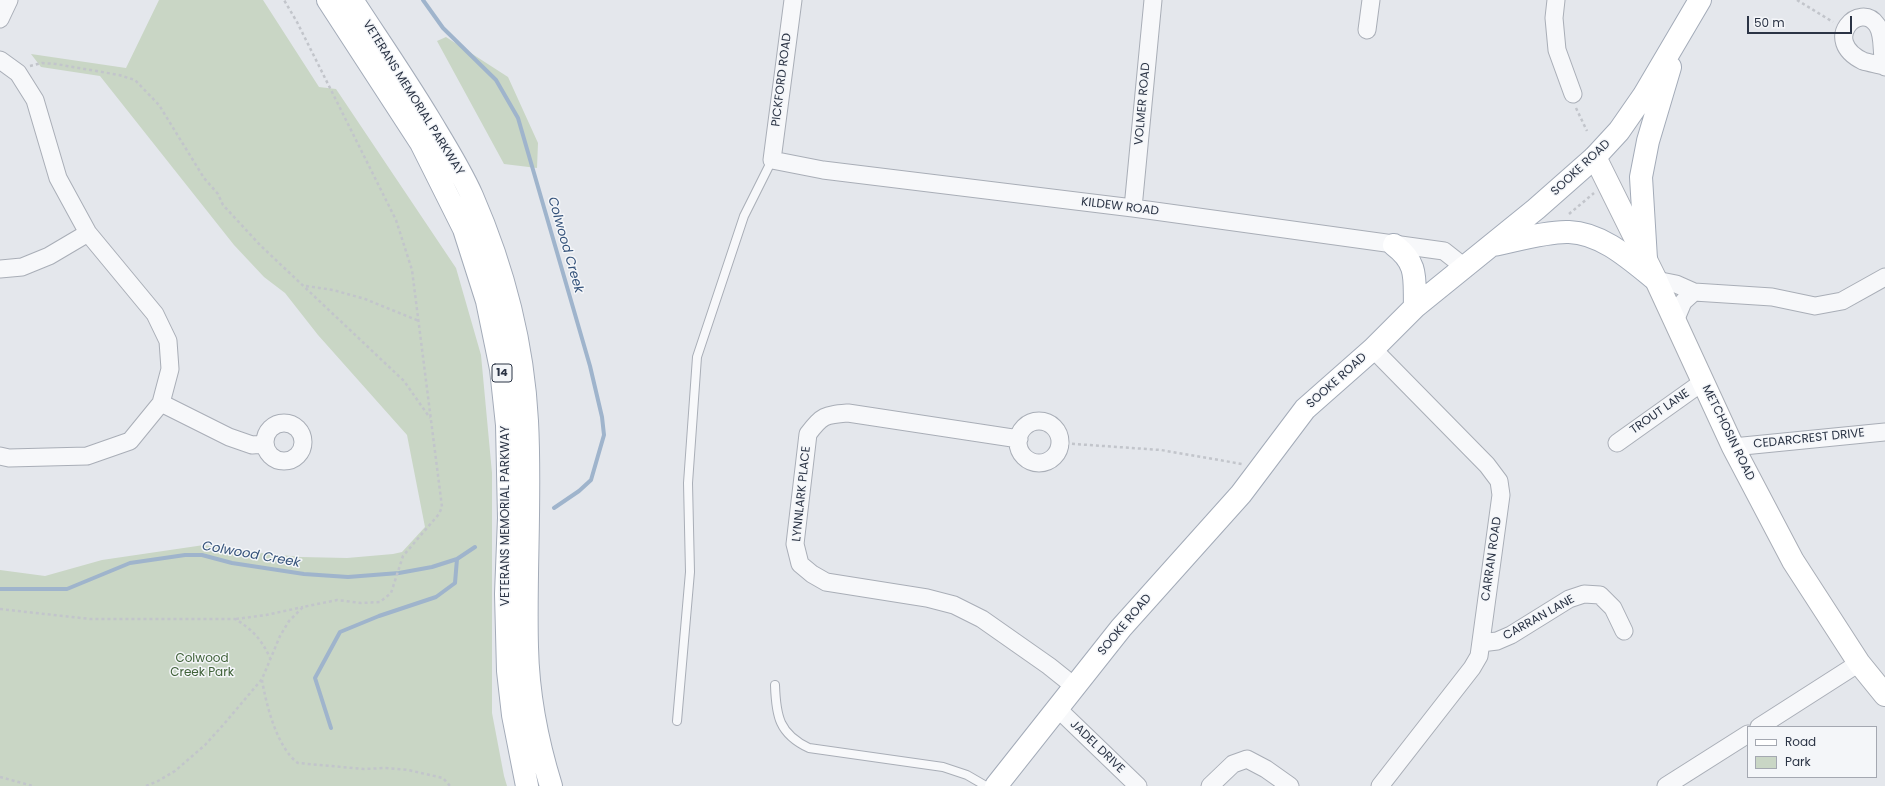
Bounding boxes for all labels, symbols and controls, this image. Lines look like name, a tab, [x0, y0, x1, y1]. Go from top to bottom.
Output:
scale bar	[1749, 8, 1854, 34]
text: 50 m	[1754, 14, 1785, 31]
street label: VETERANS MEMORIAL PARKWAY	[359, 18, 467, 178]
street label: PICKFORD ROAD	[769, 32, 795, 128]
street label: VOLMER ROAD	[1132, 62, 1154, 146]
street label: SOOKE ROAD	[1548, 137, 1614, 199]
water label: Colwood Creek	[544, 195, 586, 295]
street label: KILDEW ROAD	[1080, 195, 1160, 219]
street label: SOOKE ROAD	[1304, 350, 1370, 412]
road number: 14	[492, 364, 512, 382]
street label: METCHOSIN ROAD	[1699, 383, 1757, 483]
street label: TROUT LANE	[1628, 386, 1692, 438]
street label: VETERANS MEMORIAL PARKWAY	[499, 426, 513, 606]
street label: CEDARCREST DRIVE	[1753, 426, 1865, 452]
street label: LYNNLARK PLACE	[790, 446, 814, 542]
street label: CARRAN ROAD	[1479, 516, 1505, 602]
water label: Colwood Creek	[201, 539, 301, 571]
street label: SOOKE ROAD	[1095, 591, 1155, 659]
street label: CARRAN LANE	[1501, 592, 1577, 644]
park label: Colwood Creek Park	[170, 652, 234, 680]
street label: JADEL DRIVE	[1067, 717, 1127, 777]
legend	[1747, 726, 1877, 778]
text: Road	[1785, 733, 1816, 750]
text: Park	[1785, 753, 1811, 770]

